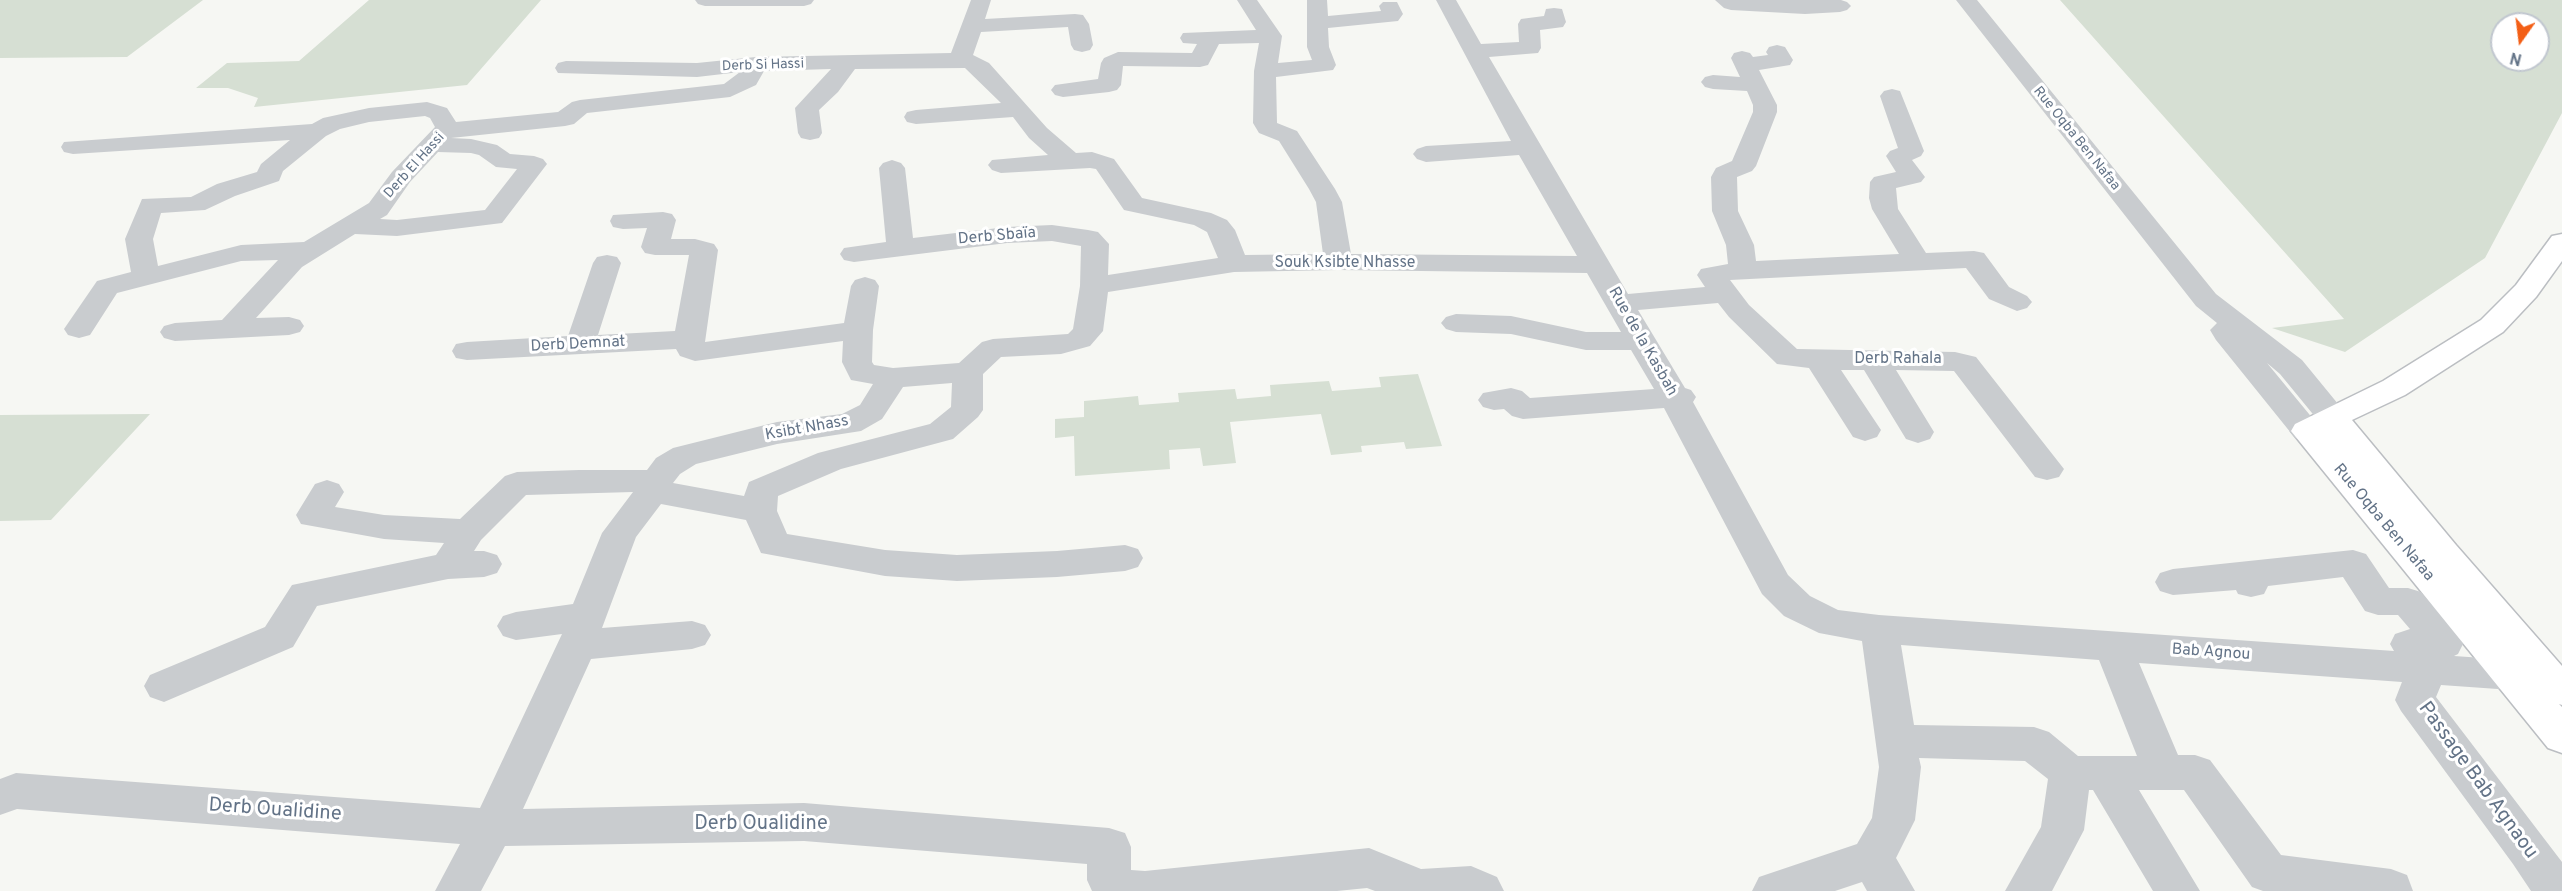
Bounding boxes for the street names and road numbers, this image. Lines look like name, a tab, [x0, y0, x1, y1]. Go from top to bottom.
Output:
street label: Derb Si Hassi	[722, 56, 804, 76]
street label: Rue Oqba Ben Nafaa	[2029, 84, 2123, 194]
street label: Derb El Hassi	[381, 130, 449, 202]
street label: Derb Sbaïa	[957, 224, 1037, 250]
street label: Souk Ksibte Nhasse	[1275, 254, 1415, 274]
street label: Rue de la Kasbah	[1603, 284, 1681, 400]
street label: Derb Demnat	[530, 333, 626, 357]
street label: Derb Rahala	[1854, 350, 1942, 370]
street label: Ksibt Nhass	[764, 412, 850, 446]
street label: Rue Oqba Ben Nafaa	[2328, 460, 2438, 586]
street label: Bab Agnou	[2171, 641, 2251, 665]
street label: Passage Bab Agnaou	[2412, 698, 2542, 864]
street label: Derb Oualidine	[208, 794, 342, 828]
street label: Derb Oualidine	[694, 813, 828, 837]

